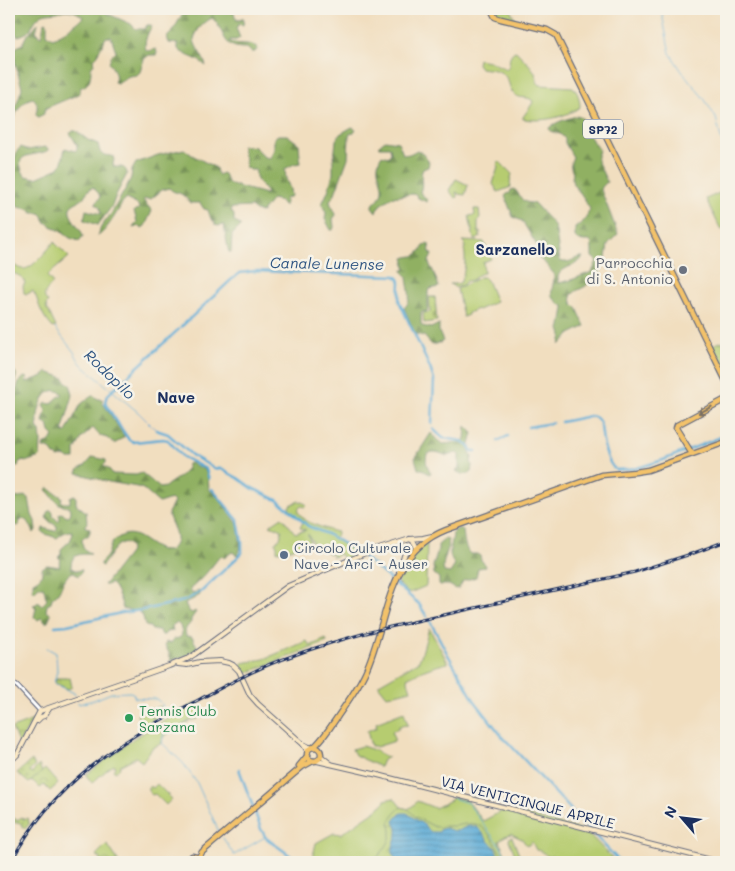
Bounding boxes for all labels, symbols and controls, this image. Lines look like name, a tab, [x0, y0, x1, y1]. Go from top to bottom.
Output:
road number: SP72	[583, 120, 623, 138]
district label: Sarzanello	[476, 239, 554, 259]
water label: Canale Lunense	[270, 252, 384, 274]
place label: Parrocchia di S. Antonio	[587, 253, 673, 288]
marker: Parrocchia di S. Antonio	[677, 264, 689, 276]
water label: Rodopilo	[80, 345, 140, 403]
district label: Nave	[157, 387, 195, 407]
one-way arrow	[697, 405, 712, 415]
place label: Circolo Culturale Nave - Arci - Auser	[294, 538, 428, 573]
marker: Circolo Culturale Nave - Arci - Auser	[278, 549, 290, 561]
place label: Tennis Club Sarzana	[139, 701, 217, 736]
marker: Tennis Club Sarzana	[123, 712, 135, 724]
street label: VIA VENTICINQUE APRILE	[439, 771, 617, 833]
north arrow	[658, 794, 708, 844]
text: N	[659, 803, 681, 821]

